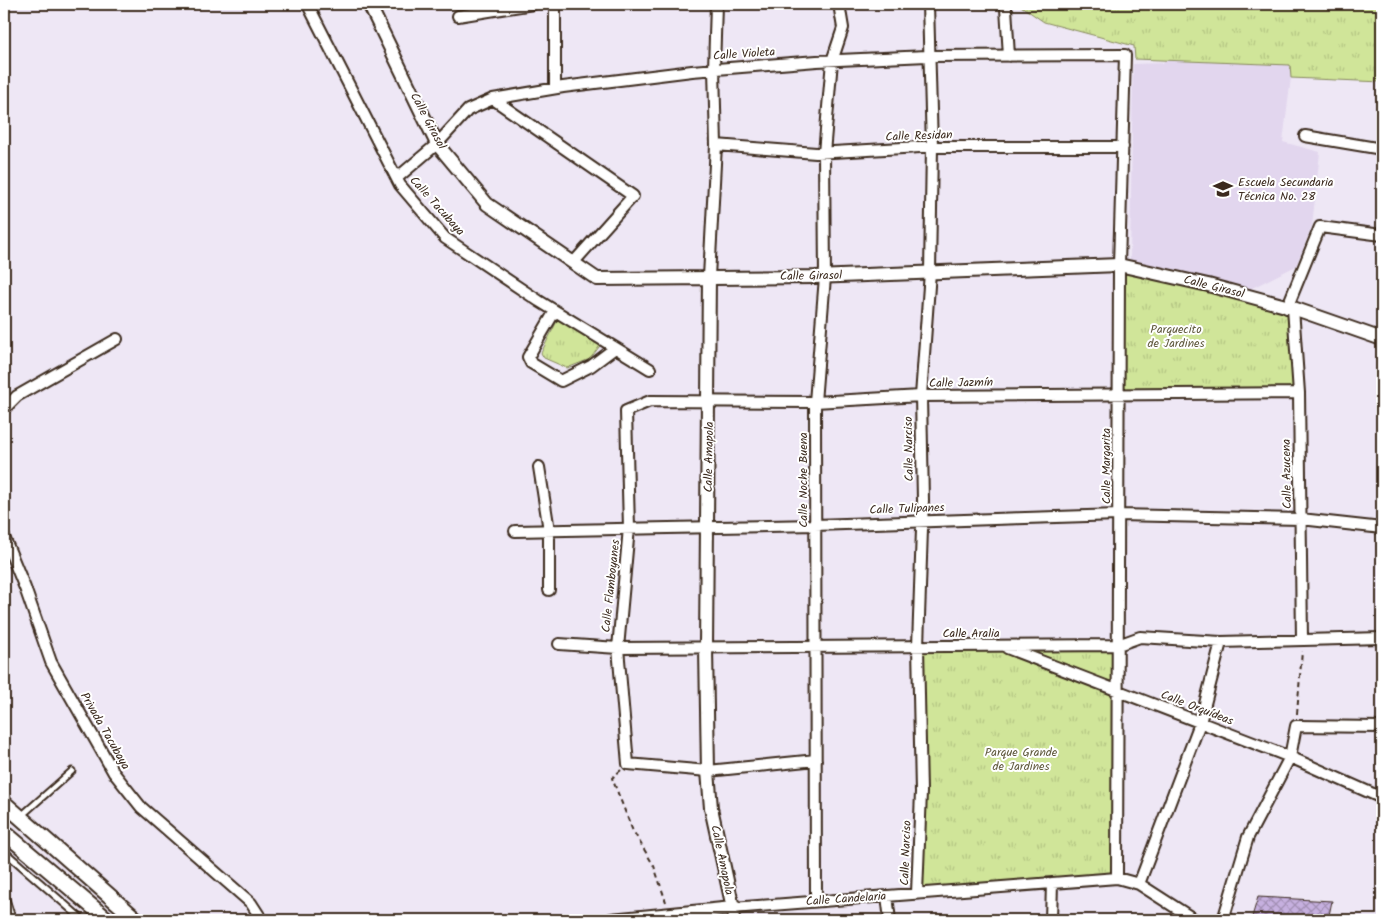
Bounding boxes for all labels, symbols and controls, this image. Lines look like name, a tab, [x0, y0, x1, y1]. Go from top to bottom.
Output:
street label: Calle Violeta	[712, 42, 776, 66]
street label: Calle Girasol	[405, 89, 451, 153]
street label: Calle Residan	[885, 125, 953, 147]
street label: Calle Tacubaya	[405, 172, 469, 241]
place label: Escuela Secundaria Técnica No. 28	[1238, 173, 1334, 206]
school or university icon: Escuela Secundaria Técnica No. 28	[1212, 178, 1234, 200]
street label: Calle Girasol	[780, 266, 842, 286]
street label: Calle Girasol	[1182, 270, 1247, 304]
park label: Parquecito de Jardines	[1147, 320, 1205, 353]
street label: Calle Jazmín	[929, 373, 993, 393]
street label: Calle Narciso	[899, 416, 919, 482]
street label: Calle Amapola	[699, 421, 719, 493]
street label: Calle Margarita	[1097, 427, 1116, 504]
street label: Calle Noche Buena	[794, 432, 813, 528]
street label: Calle Azucena	[1277, 438, 1297, 509]
street label: Calle Tulipanes	[869, 498, 945, 520]
street label: Calle Flamboyanes	[597, 539, 625, 633]
street label: Calle Aralia	[942, 624, 1000, 643]
street label: Calle Orquídeas	[1158, 685, 1236, 731]
street label: Privada Tacubaya	[75, 689, 135, 774]
park label: Parque Grande de Jardines	[985, 743, 1058, 776]
street label: Calle Narciso	[895, 820, 917, 886]
street label: Calle Amapola	[705, 823, 739, 897]
street label: Calle Candelaria	[805, 887, 887, 911]

